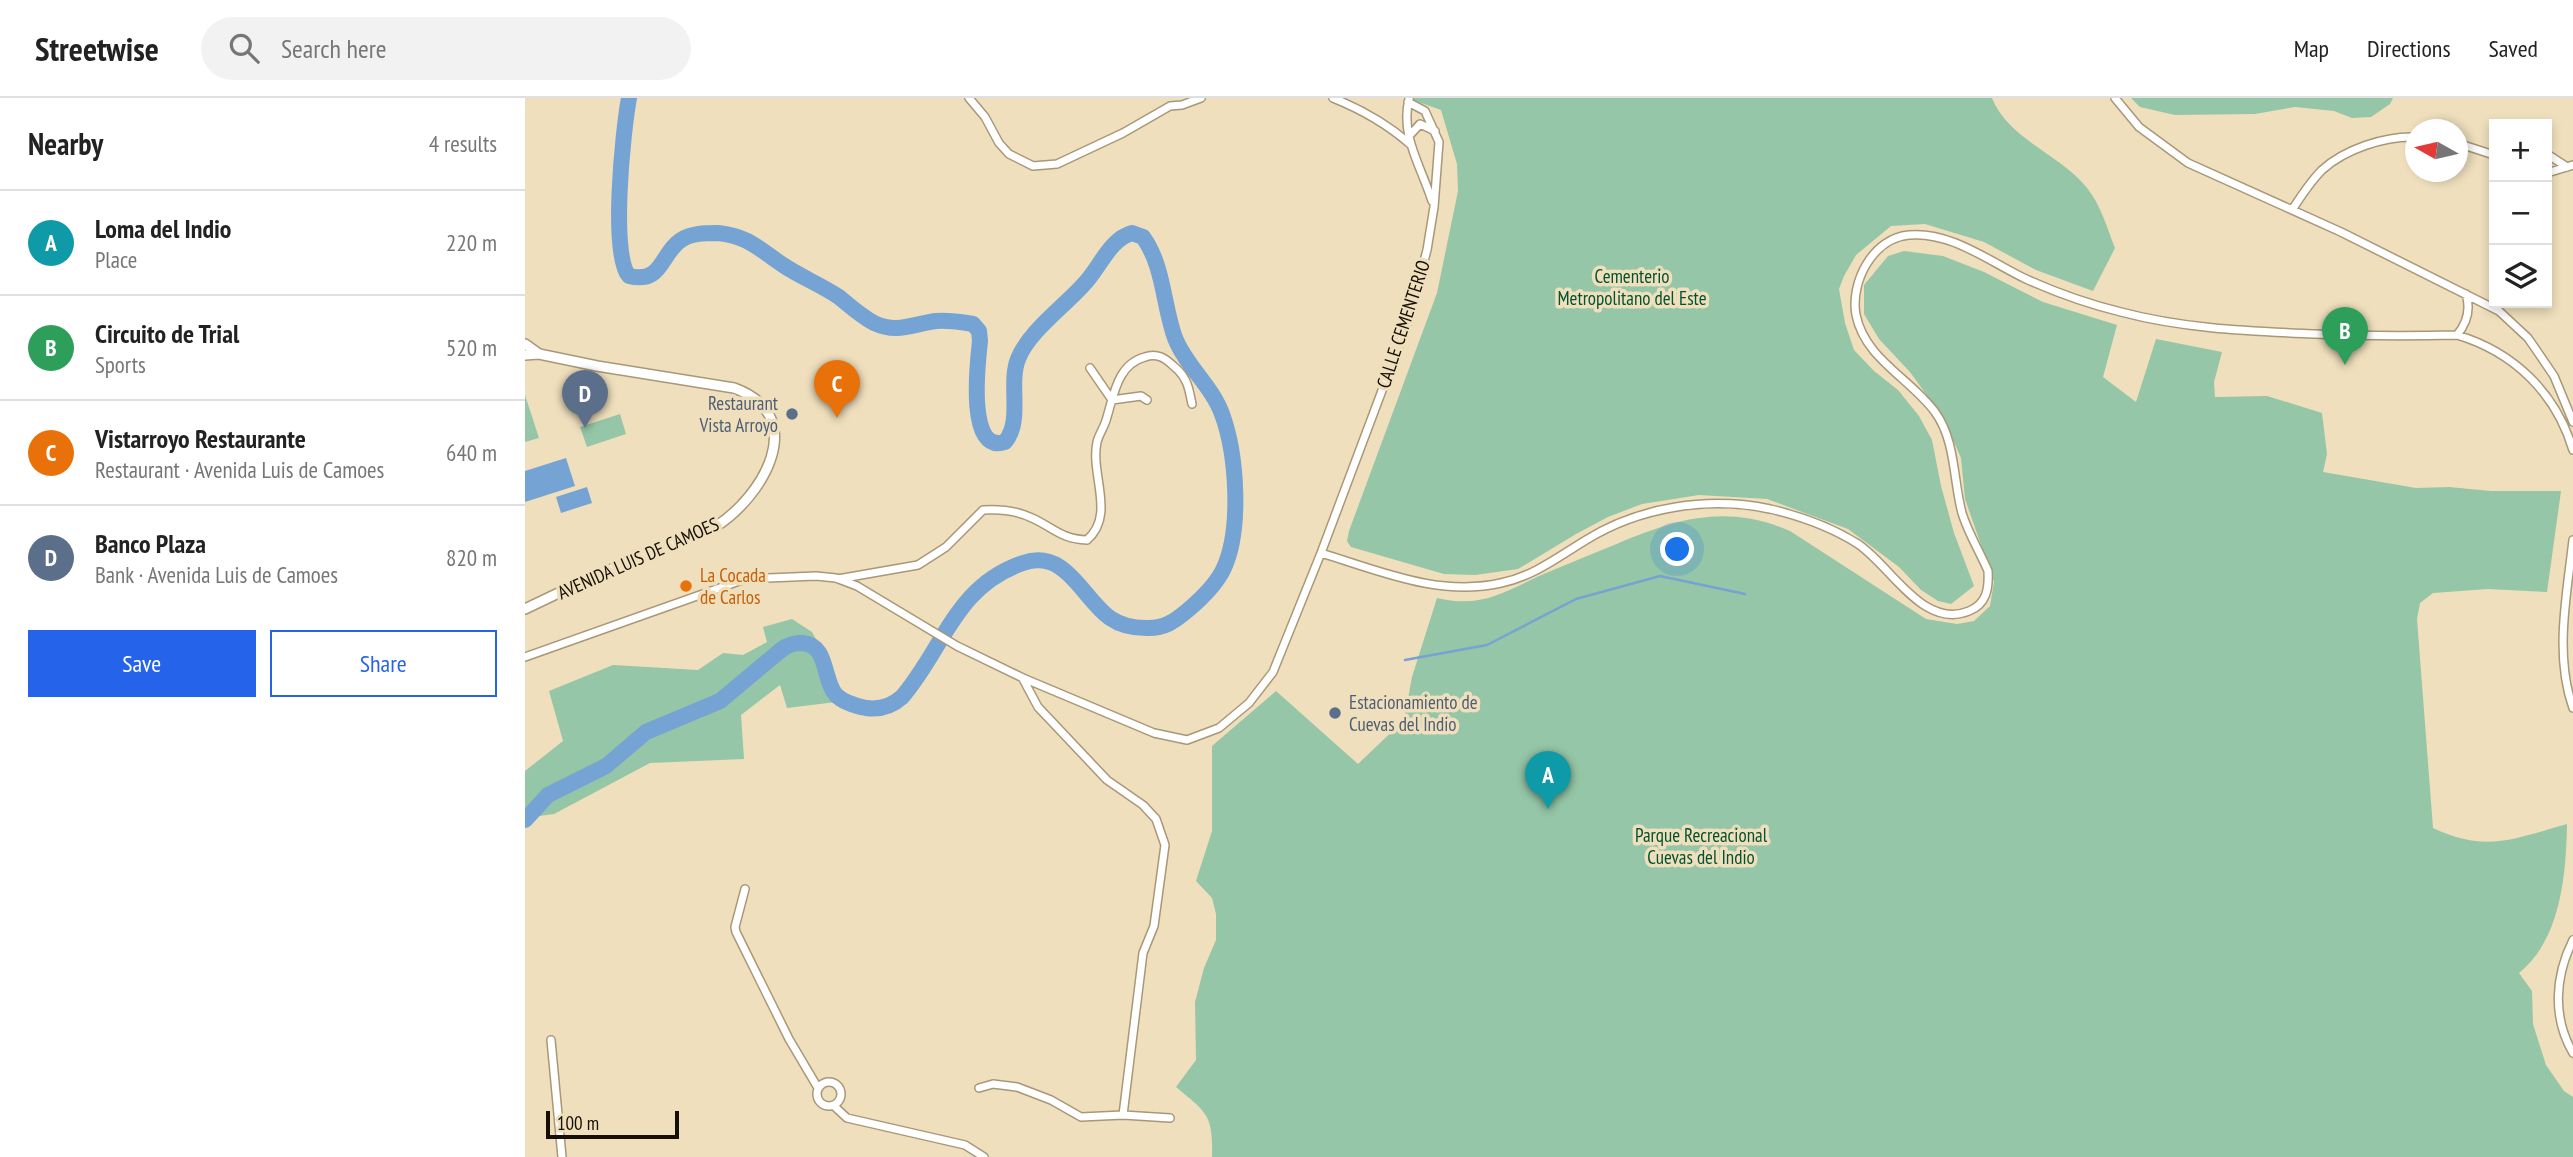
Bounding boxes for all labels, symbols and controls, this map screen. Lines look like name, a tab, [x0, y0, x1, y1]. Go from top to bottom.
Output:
search box	[201, 17, 691, 80]
text: Streetwise	[35, 27, 159, 70]
icon: search	[225, 29, 263, 67]
text: Search here	[281, 32, 387, 65]
text: Map	[2294, 33, 2329, 64]
text: Directions	[2367, 33, 2451, 64]
text: Saved	[2489, 33, 2538, 64]
north arrow	[2405, 119, 2468, 182]
map controls	[2489, 119, 2552, 308]
button: +	[2489, 119, 2552, 182]
text: Nearby	[28, 124, 103, 163]
text: 4 results	[429, 129, 497, 158]
button: −	[2489, 182, 2552, 245]
text: Loma del Indio	[95, 212, 231, 245]
text: A	[45, 228, 57, 257]
text: 220 m	[446, 228, 497, 257]
text: Place	[95, 245, 137, 274]
button: layers	[2489, 245, 2552, 308]
street label: CALLE CEMENTERIO	[1371, 257, 1435, 391]
park label: Cementerio Metropolitano del Este	[1557, 264, 1707, 310]
pin: B	[2322, 307, 2368, 365]
text: Circuito de Trial	[95, 317, 239, 350]
text: B	[45, 333, 57, 362]
text: 520 m	[446, 333, 497, 362]
text: Sports	[95, 350, 146, 379]
pin: C	[814, 360, 860, 418]
pin: D	[562, 370, 608, 428]
place label: Restaurant Vista Arroyo	[699, 391, 779, 437]
marker: Restaurant Vista Arroyo	[784, 406, 800, 422]
text: Vistarroyo Restaurante	[95, 422, 306, 455]
text: C	[46, 438, 56, 467]
text: 640 m	[446, 438, 497, 467]
text: Restaurant · Avenida Luis de Camoes	[95, 455, 384, 484]
street label: AVENIDA LUIS DE CAMOES	[553, 512, 723, 604]
text: Banco Plaza	[95, 527, 206, 560]
your location	[1660, 532, 1694, 566]
text: D	[45, 543, 57, 572]
text: 820 m	[446, 543, 497, 572]
text: Bank · Avenida Luis de Camoes	[95, 560, 338, 589]
place label: La Cocada de Carlos	[700, 563, 766, 609]
marker: La Cocada de Carlos	[678, 578, 694, 594]
button: Save	[28, 630, 256, 697]
button: Share	[270, 630, 497, 697]
place label: Estacionamiento de Cuevas del Indio	[1349, 690, 1478, 736]
marker: Estacionamiento de Cuevas del Indio	[1327, 705, 1343, 721]
pin: A	[1525, 751, 1571, 809]
park label: Parque Recreacional Cuevas del Indio	[1635, 823, 1768, 869]
scale bar	[546, 1108, 679, 1140]
text: 100 m	[557, 1111, 599, 1135]

